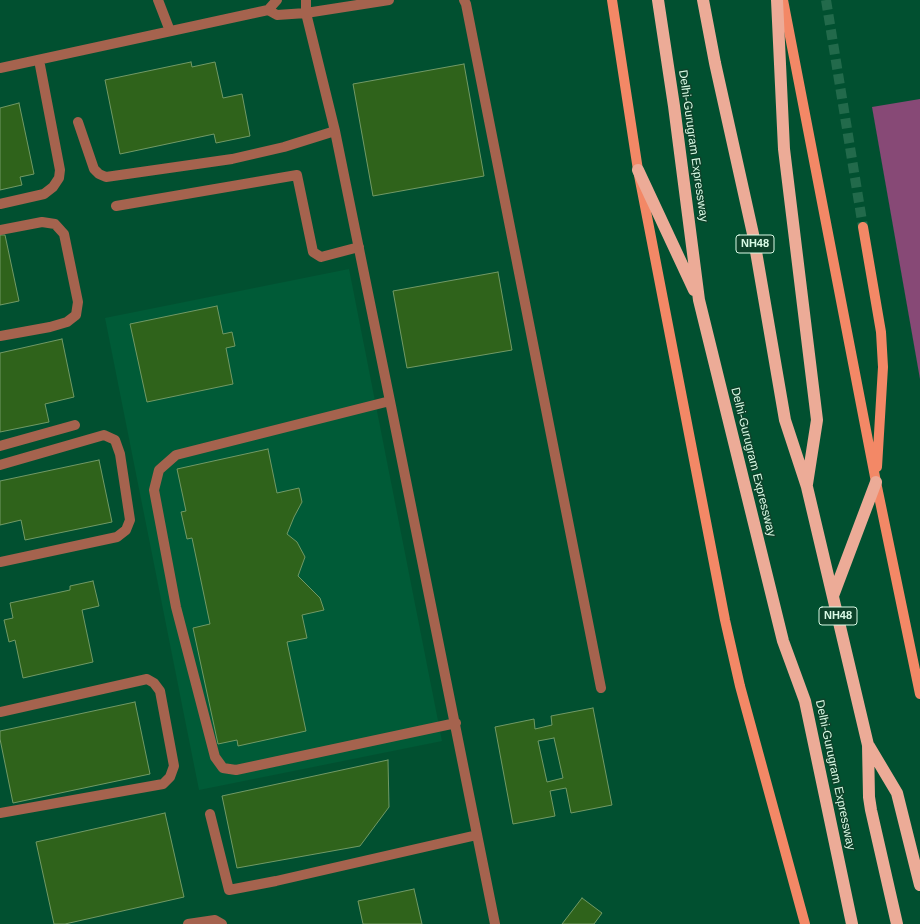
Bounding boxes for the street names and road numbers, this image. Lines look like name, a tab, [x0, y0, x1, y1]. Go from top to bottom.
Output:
street label: Delhi-Gurugram Expressway	[675, 69, 711, 223]
road number: NH48	[736, 235, 774, 253]
street label: Delhi-Gurugram Expressway	[727, 386, 779, 538]
road number: NH48	[819, 607, 857, 625]
street label: Delhi-Gurugram Expressway	[812, 698, 858, 852]

